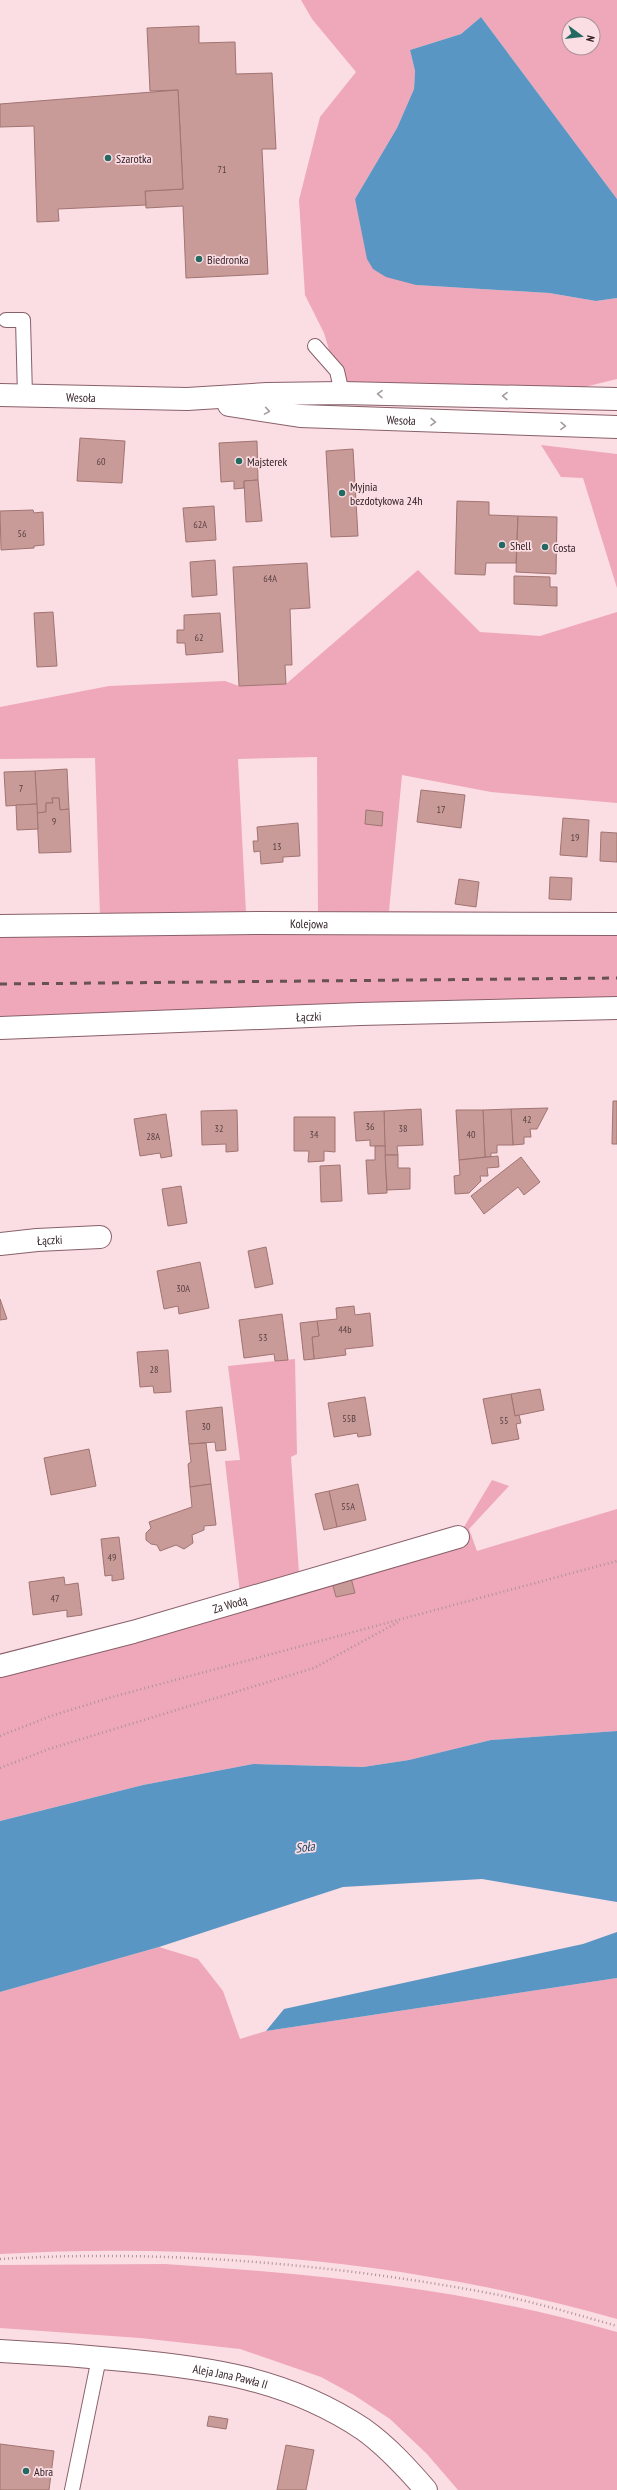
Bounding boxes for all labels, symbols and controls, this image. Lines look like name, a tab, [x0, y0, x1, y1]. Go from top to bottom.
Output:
north arrow	[561, 16, 601, 56]
text: N	[583, 34, 598, 43]
place label: Szarotka	[116, 151, 152, 166]
marker: Szarotka	[103, 153, 113, 163]
house number: 71	[218, 163, 227, 176]
place label: Biedronka	[207, 252, 249, 267]
marker: Biedronka	[194, 254, 204, 264]
street label: Wesoła	[66, 389, 96, 405]
one-way arrow	[377, 390, 383, 398]
one-way arrow	[502, 392, 508, 401]
one-way arrow	[264, 406, 270, 415]
street label: Wesoła	[386, 412, 416, 428]
one-way arrow	[430, 418, 436, 426]
one-way arrow	[560, 421, 566, 430]
place label: Majsterek	[247, 454, 287, 469]
house number: 60	[97, 455, 106, 468]
marker: Majsterek	[234, 456, 244, 466]
place label: Myjnia bezdotykowa 24h	[350, 479, 423, 508]
marker: Myjnia bezdotykowa 24h	[337, 488, 347, 498]
house number: 62A	[193, 518, 207, 531]
house number: 56	[18, 527, 27, 540]
place label: Shell	[510, 538, 531, 553]
marker: Shell	[497, 540, 507, 550]
place label: Costa	[553, 540, 576, 555]
marker: Costa	[540, 542, 550, 552]
house number: 64A	[263, 572, 277, 585]
house number: 62	[195, 631, 204, 644]
house number: 7	[19, 782, 23, 795]
house number: 17	[437, 803, 446, 816]
house number: 9	[52, 815, 56, 828]
house number: 19	[571, 831, 580, 844]
house number: 13	[273, 840, 282, 853]
street label: Kolejowa	[290, 916, 328, 931]
street label: Łączki	[296, 1008, 322, 1024]
house number: 42	[523, 1113, 532, 1126]
house number: 36	[366, 1120, 375, 1133]
house number: 32	[215, 1122, 224, 1135]
house number: 38	[399, 1122, 408, 1135]
house number: 34	[310, 1128, 319, 1141]
house number: 40	[467, 1128, 476, 1141]
house number: 28A	[146, 1130, 160, 1143]
street label: Łączki	[37, 1231, 63, 1247]
house number: 30A	[176, 1282, 190, 1295]
house number: 44b	[338, 1323, 352, 1336]
house number: 53	[259, 1331, 268, 1344]
house number: 28	[150, 1363, 159, 1376]
house number: 55B	[342, 1412, 356, 1425]
house number: 55	[500, 1414, 509, 1427]
house number: 30	[202, 1420, 211, 1433]
house number: 55A	[341, 1500, 355, 1513]
house number: 49	[108, 1551, 117, 1564]
house number: 47	[51, 1592, 60, 1605]
street label: Za Wodą	[211, 1592, 249, 1616]
water label: Soła	[294, 1837, 316, 1857]
street label: Aleja Jana Pawła II	[192, 2361, 270, 2391]
place label: Abra	[34, 2464, 53, 2479]
marker: Abra	[21, 2466, 31, 2476]

